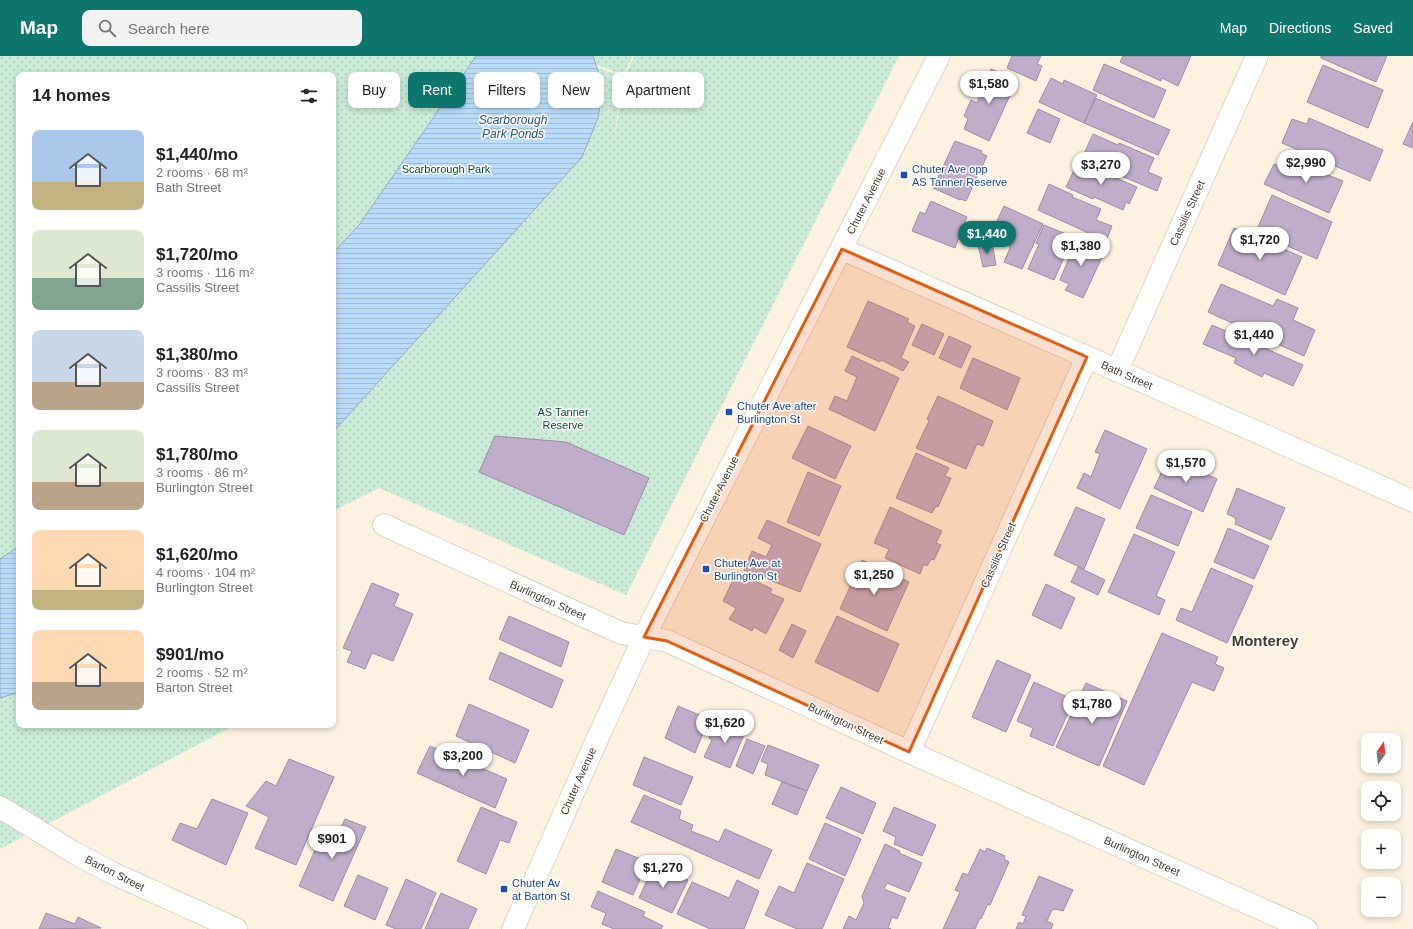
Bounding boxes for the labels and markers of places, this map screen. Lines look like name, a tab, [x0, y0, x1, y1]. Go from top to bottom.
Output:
pin: $1,580	[956, 71, 1022, 105]
pin: $2,990	[1273, 150, 1339, 184]
pin: $3,270	[1068, 152, 1134, 186]
place label: Chuter Ave opp AS Tanner Reserve	[912, 163, 1007, 188]
marker: Chuter Ave opp AS Tanner Reserve	[899, 170, 909, 180]
pin: $1,440	[954, 221, 1020, 255]
pin: $1,720	[1227, 227, 1293, 261]
pin: $1,380	[1048, 233, 1114, 267]
pin: $1,440	[1221, 322, 1287, 356]
place label: Chuter Ave after Burlington St	[737, 400, 817, 425]
marker: Chuter Ave after Burlington St	[724, 407, 734, 417]
pin: $1,570	[1153, 450, 1219, 484]
place label: Chuter Ave at Burlington St	[714, 557, 780, 582]
pin: $1,250	[841, 562, 907, 596]
marker: Chuter Ave at Burlington St	[701, 564, 711, 574]
pin: $1,780	[1059, 691, 1125, 725]
pin: $1,620	[692, 710, 758, 744]
pin: $3,200	[430, 743, 496, 777]
pin: $901	[308, 826, 356, 860]
pin: $1,270	[630, 855, 696, 889]
place label: Chuter Av at Barton St	[512, 877, 570, 902]
marker: Chuter Av at Barton St	[499, 884, 509, 894]

